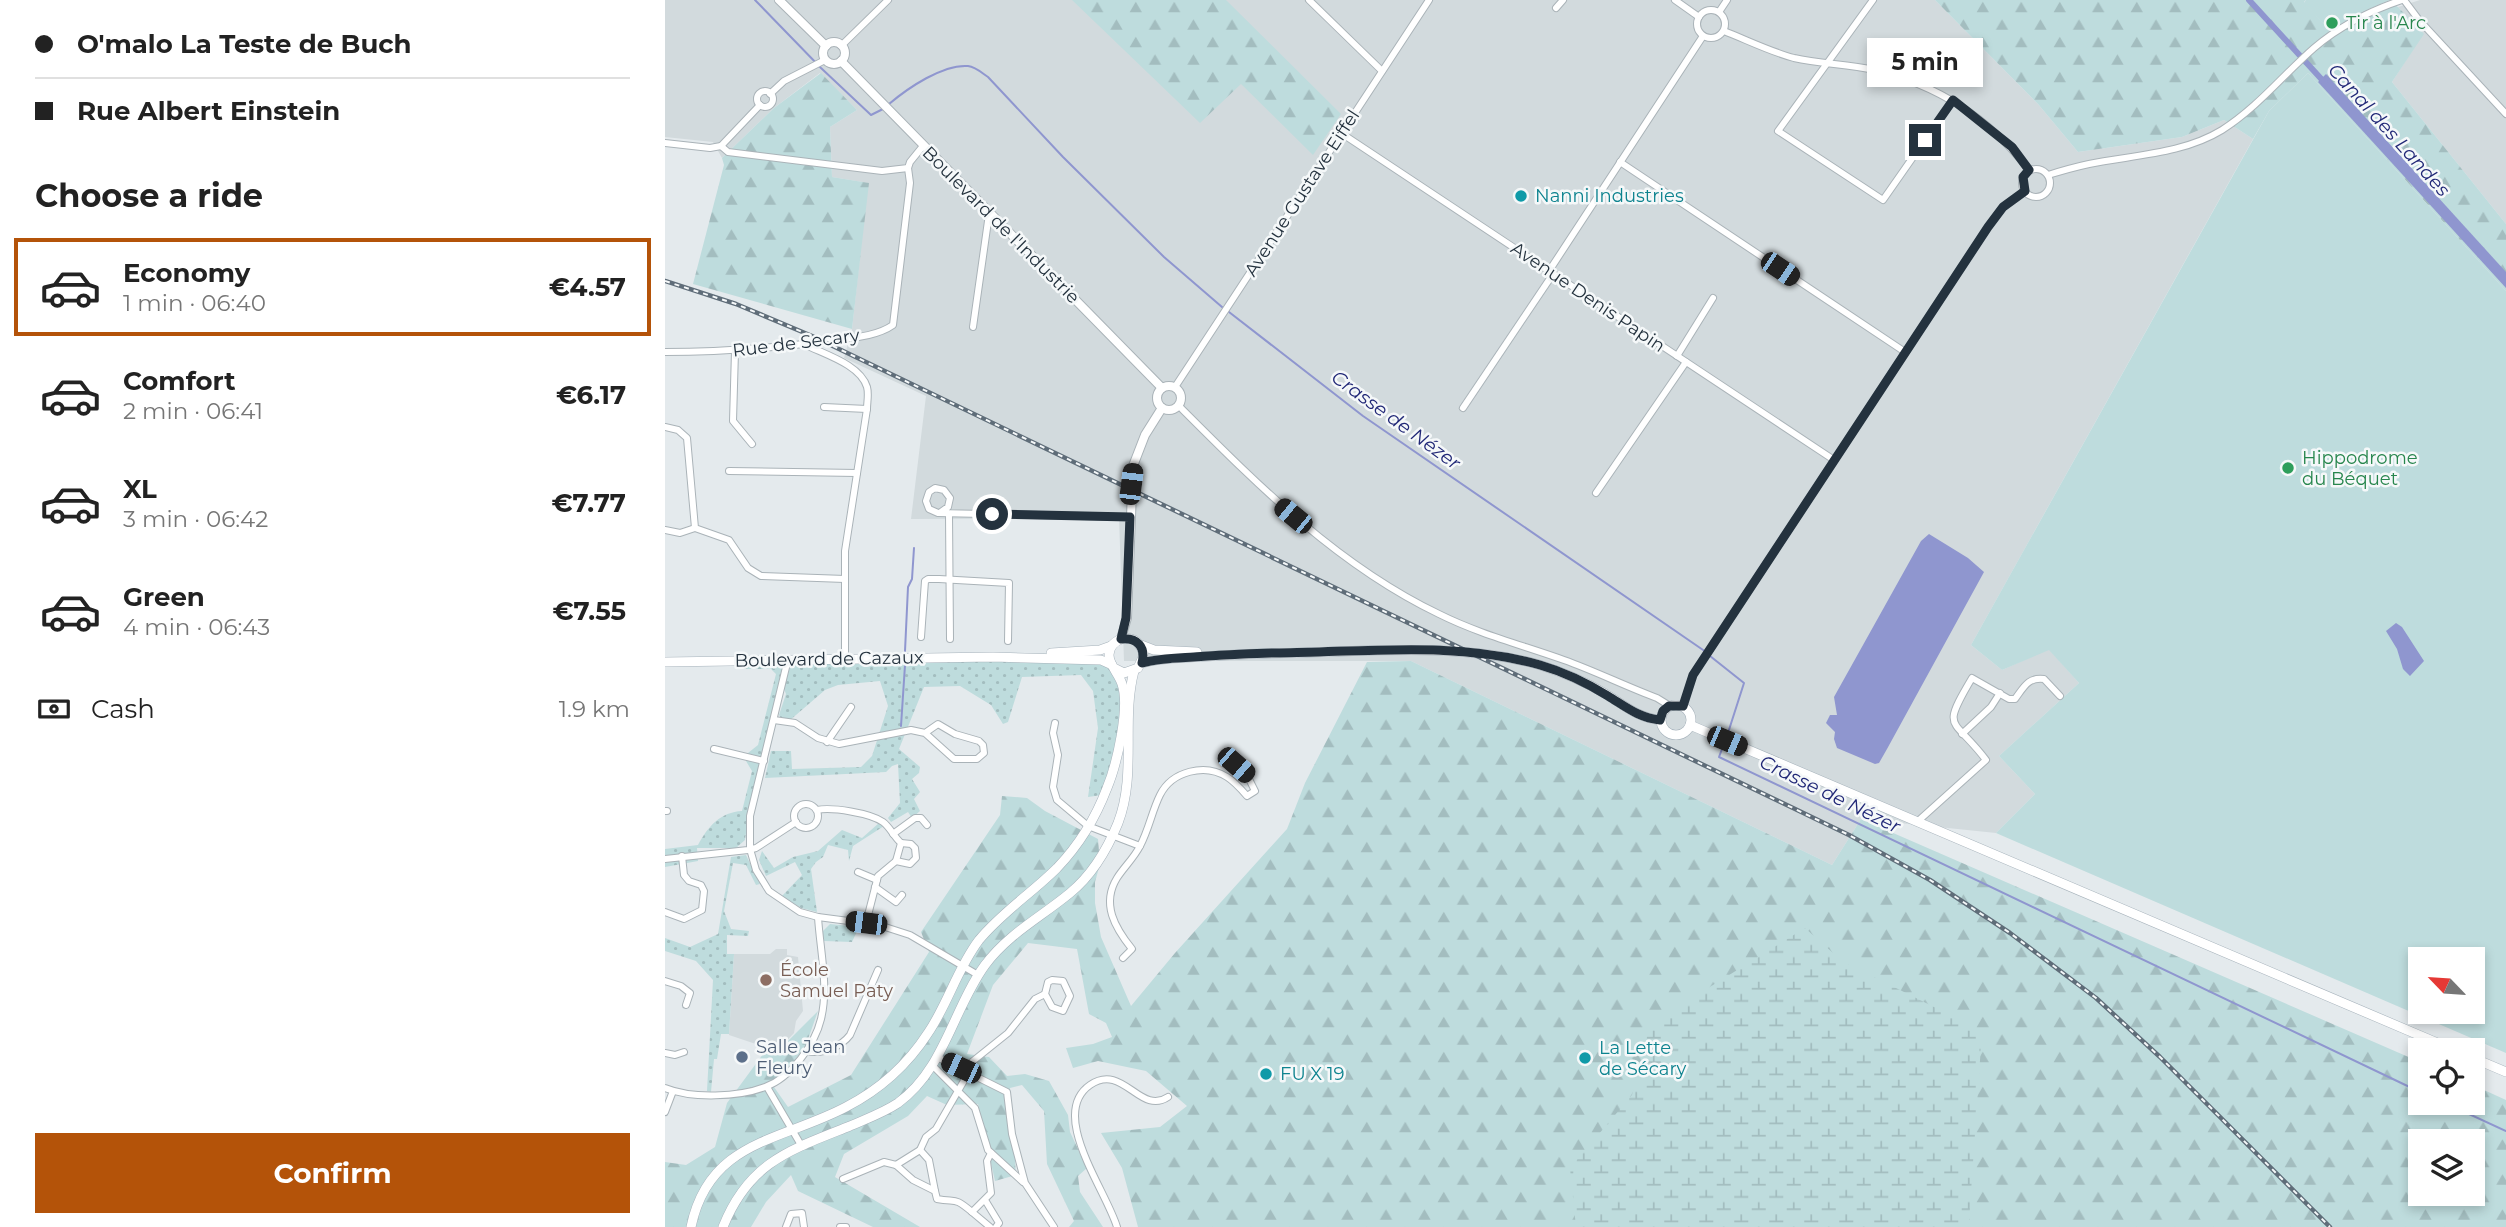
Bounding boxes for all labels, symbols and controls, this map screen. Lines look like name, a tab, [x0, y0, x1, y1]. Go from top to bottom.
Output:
place label: Tir à l'Arc	[2346, 12, 2426, 34]
marker: Tir à l'Arc	[2324, 15, 2340, 31]
text: O'malo La Teste de Buch	[77, 28, 412, 60]
callout: 5 min	[1867, 38, 1983, 88]
text: 5 min	[1891, 48, 1959, 76]
water label: Canal des Landes	[2323, 59, 2455, 201]
text: Rue Albert Einstein	[77, 95, 340, 127]
street label: Avenue Gustave Eiffel	[1240, 105, 1364, 281]
route end	[1909, 124, 1941, 156]
street label: Boulevard de l'Industrie	[918, 142, 1084, 308]
text: Choose a ride	[35, 176, 263, 215]
place label: Nanni Industries	[1535, 185, 1684, 207]
marker: Nanni Industries	[1513, 188, 1529, 204]
street label: Avenue Denis Papin	[1507, 237, 1669, 357]
car	[1757, 249, 1804, 289]
icon: car	[39, 256, 102, 319]
text: Economy	[123, 257, 250, 289]
text: €4.57	[549, 271, 626, 303]
text: 1 min · 06:40	[123, 289, 266, 317]
street label: Rue de Secary	[731, 324, 861, 362]
icon: car	[39, 364, 102, 427]
text: Comfort	[123, 365, 235, 397]
water label: Crasse de Nézer	[1327, 366, 1465, 475]
text: €6.17	[556, 379, 626, 411]
text: 2 min · 06:41	[123, 397, 263, 425]
place label: Hippodrome du Béquet	[2302, 447, 2418, 490]
marker: Hippodrome du Béquet	[2280, 460, 2296, 476]
car	[1119, 462, 1144, 506]
icon: car	[39, 472, 102, 535]
text: XL	[123, 473, 157, 505]
text: €7.77	[551, 487, 626, 519]
car	[1271, 495, 1316, 537]
route start	[976, 498, 1008, 530]
text: 3 min · 06:42	[123, 505, 268, 533]
icon: car	[39, 580, 102, 643]
text: Green	[123, 581, 205, 613]
text: €7.55	[552, 595, 626, 627]
text: 4 min · 06:43	[123, 613, 270, 641]
street label: Boulevard de Cazaux	[734, 646, 924, 672]
icon: cash	[35, 690, 73, 728]
text: Cash	[91, 693, 155, 725]
text: 1.9 km	[559, 695, 630, 723]
car	[1704, 723, 1751, 759]
car	[1214, 743, 1259, 787]
water label: Crasse de Nézer	[1756, 750, 1904, 838]
car	[844, 910, 889, 936]
north arrow	[2408, 947, 2485, 1024]
map controls	[2408, 947, 2485, 1206]
place label: École Samuel Paty	[780, 959, 893, 1002]
marker: École Samuel Paty	[758, 972, 774, 988]
place label: Salle Jean Fleury	[756, 1036, 845, 1079]
place label: La Lette de Sécary	[1599, 1037, 1687, 1080]
button: locate	[2408, 1038, 2485, 1115]
marker: Salle Jean Fleury	[734, 1049, 750, 1065]
car	[938, 1050, 985, 1086]
marker: La Lette de Sécary	[1577, 1050, 1593, 1066]
place label: FU X 19	[1280, 1063, 1344, 1085]
marker: FU X 19	[1258, 1066, 1274, 1082]
button: layers	[2408, 1129, 2485, 1206]
button: Confirm	[35, 1133, 630, 1213]

